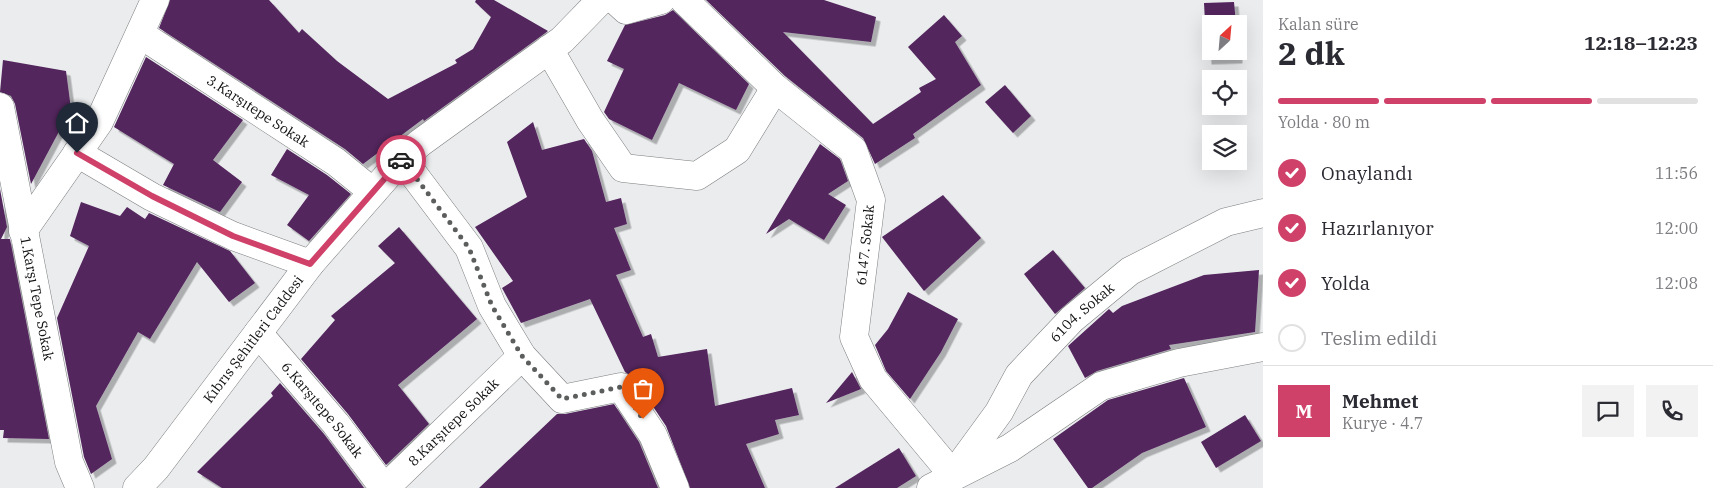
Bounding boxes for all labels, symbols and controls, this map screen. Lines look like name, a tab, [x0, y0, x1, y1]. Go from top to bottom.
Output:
text: Kalan süre	[1278, 14, 1359, 34]
north arrow	[1202, 15, 1248, 60]
map controls	[1202, 15, 1247, 170]
text: 12:18–12:23	[1584, 31, 1698, 55]
text: 2 dk	[1278, 32, 1345, 74]
button: locate	[1202, 70, 1247, 115]
street label: 3.Karşıtepe Sokak	[203, 71, 314, 152]
pin	[56, 102, 98, 153]
icon: home	[63, 109, 91, 137]
text: Yolda · 80 m	[1278, 112, 1370, 132]
button: layers	[1202, 125, 1247, 170]
courier	[376, 135, 426, 185]
icon: car	[387, 146, 415, 174]
icon: check	[1278, 159, 1306, 187]
text: Onaylandı	[1321, 161, 1413, 185]
text: 11:56	[1655, 163, 1698, 183]
street label: 6147. Sokak	[852, 203, 878, 286]
icon: check	[1278, 214, 1306, 242]
text: Hazırlanıyor	[1321, 216, 1434, 240]
text: 12:00	[1655, 218, 1698, 238]
street label: 1.Karşı Tepe Sokak	[16, 235, 58, 363]
icon: check	[1278, 269, 1306, 297]
text: Yolda	[1321, 271, 1370, 295]
street label: Kıbrıs Şehitleri Caddesi	[199, 272, 307, 407]
text: 12:08	[1655, 273, 1698, 293]
street label: 6104. Sokak	[1046, 278, 1119, 346]
text: Teslim edildi	[1321, 326, 1437, 350]
street label: 6.Karşıtepe Sokak	[277, 358, 368, 462]
pin	[622, 368, 664, 419]
street label: 8.Karşıtepe Sokak	[404, 374, 503, 470]
icon: bag	[629, 375, 657, 403]
button: chat	[1582, 385, 1634, 437]
button: phone	[1646, 385, 1698, 437]
text: Mehmet	[1342, 389, 1418, 413]
text: M	[1295, 399, 1313, 423]
text: Kurye · 4.7	[1342, 413, 1423, 433]

